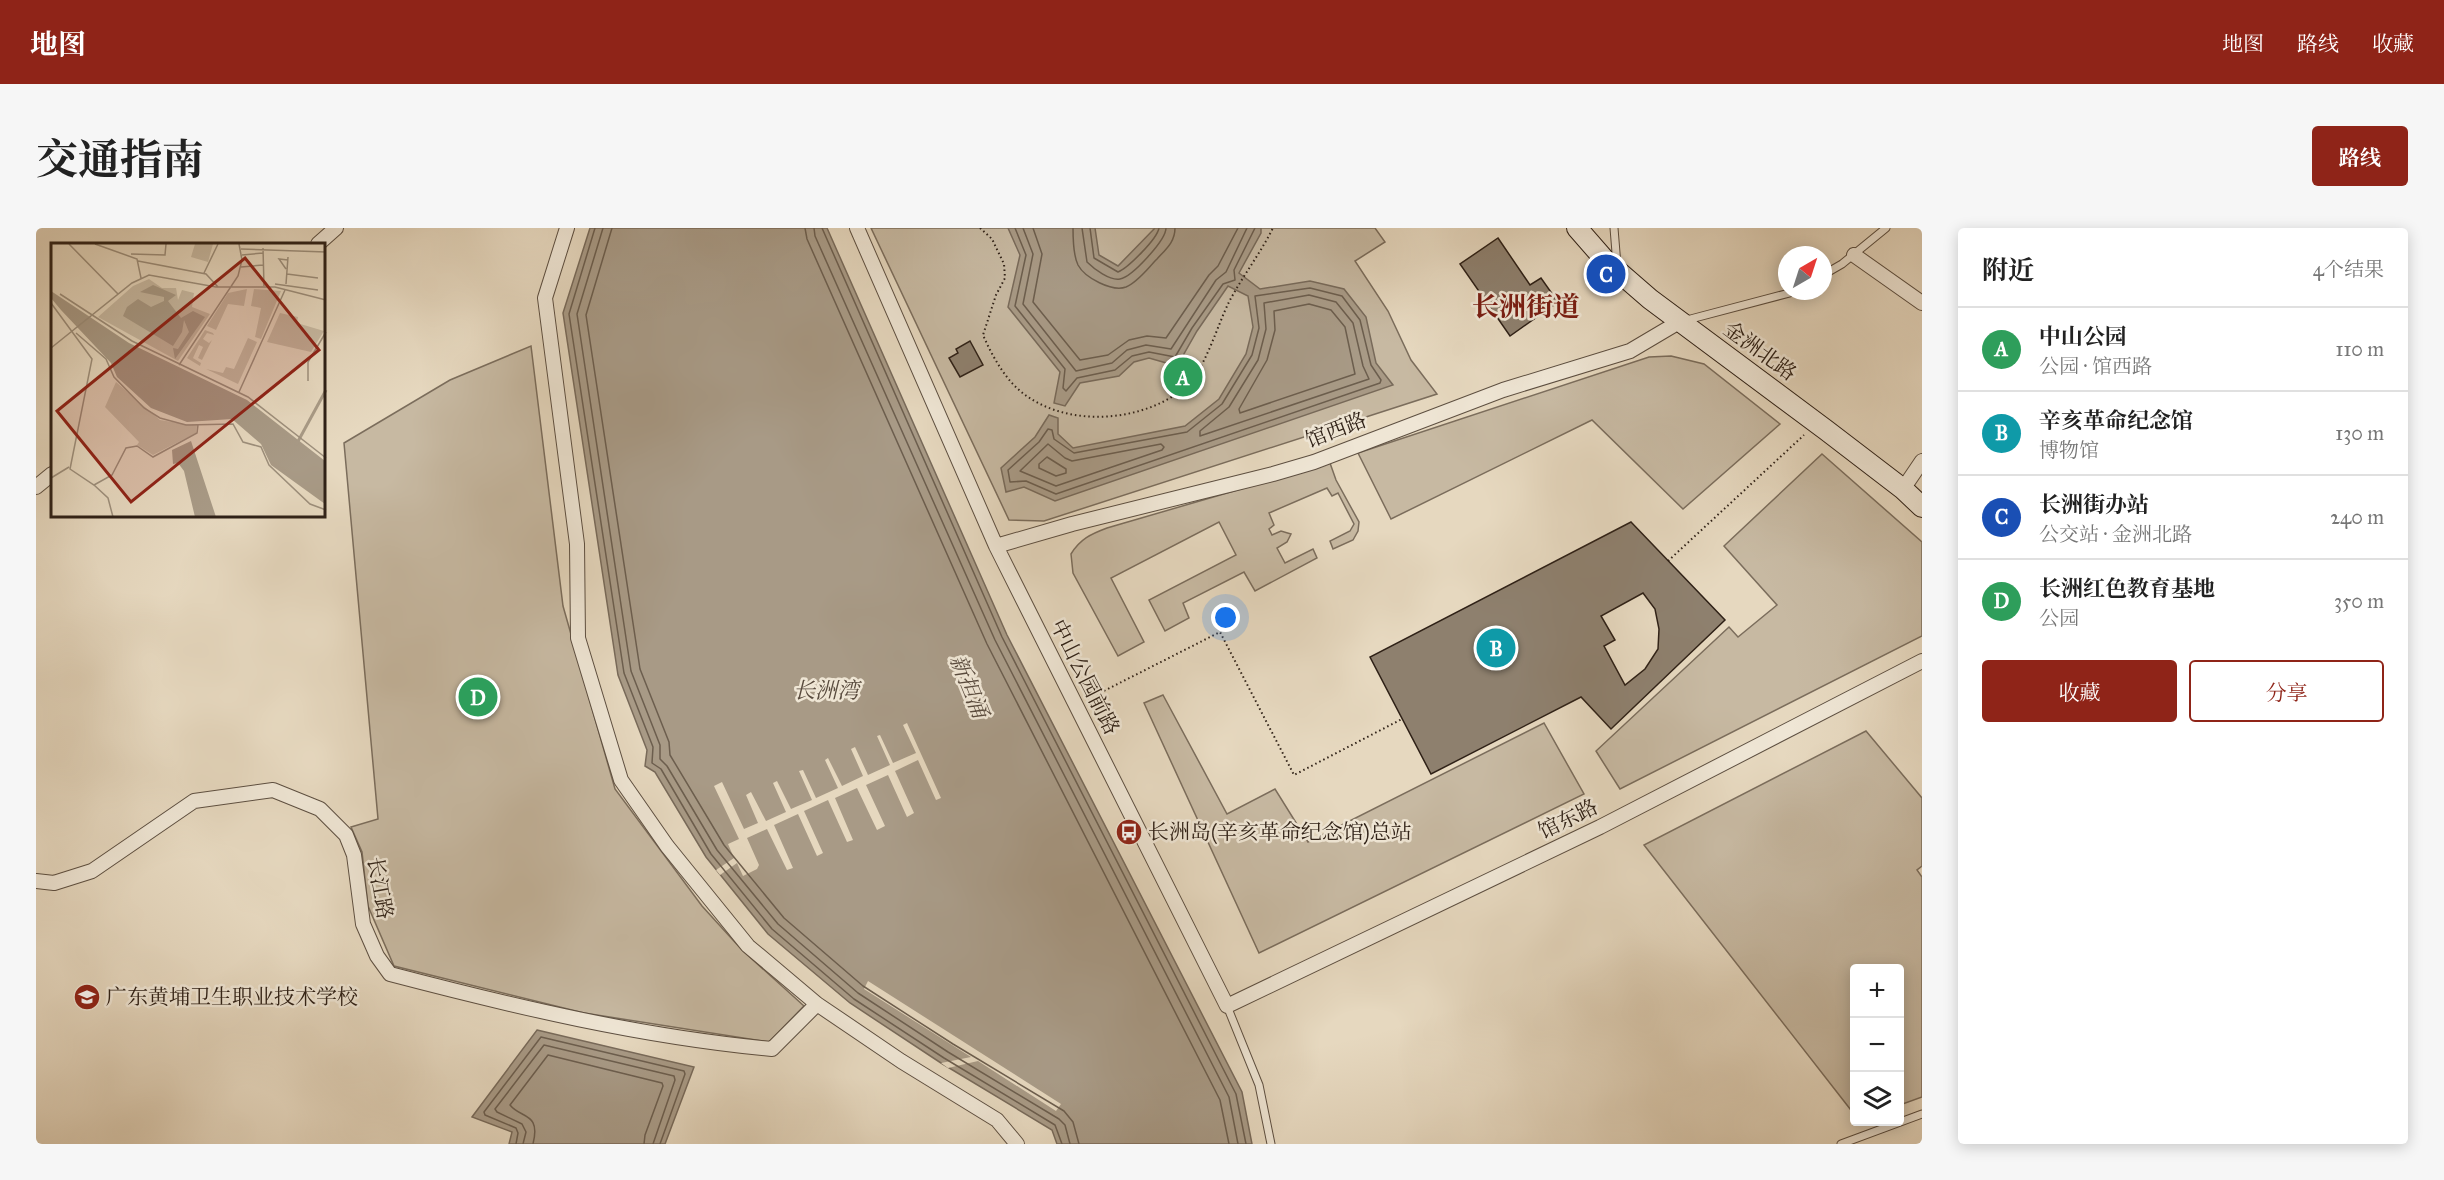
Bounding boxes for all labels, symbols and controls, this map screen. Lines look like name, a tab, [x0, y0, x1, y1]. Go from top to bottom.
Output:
text: 地图	[30, 27, 86, 62]
text: 地图	[2222, 31, 2264, 57]
text: 路线	[2297, 31, 2339, 57]
text: 收藏	[2372, 31, 2414, 57]
button: 路线	[2312, 126, 2408, 186]
text: 交通指南	[36, 134, 204, 186]
inset map	[51, 243, 326, 518]
north arrow	[1778, 246, 1832, 300]
pin: C	[1586, 252, 1626, 296]
text: 附近	[1982, 254, 2034, 286]
text: 4个结果	[2313, 257, 2384, 281]
district label: 长洲街道	[1472, 290, 1580, 323]
street label: 金洲北路	[1718, 316, 1802, 386]
text: 中山公园	[2039, 323, 2127, 350]
text: A	[1995, 337, 2008, 361]
text: 110 m	[2336, 337, 2384, 361]
pin: A	[1164, 354, 1202, 400]
text: 公园 · 馆西路	[2039, 354, 2152, 378]
street label: 馆西路	[1302, 407, 1370, 453]
text: 辛亥革命纪念馆	[2039, 407, 2193, 434]
text: B	[1995, 421, 2008, 445]
text: 130 m	[2335, 421, 2384, 445]
text: 博物馆	[2039, 438, 2099, 462]
text: 长洲街办站	[2039, 491, 2149, 518]
text: C	[1995, 505, 2008, 529]
text: 240 m	[2330, 505, 2384, 529]
text: 公交站 · 金洲北路	[2039, 522, 2192, 546]
text: 长洲红色教育基地	[2039, 575, 2215, 602]
text: D	[1994, 589, 2009, 613]
text: 350 m	[2334, 589, 2384, 613]
your location	[1211, 603, 1240, 632]
text: 公园	[2039, 606, 2079, 630]
street label: 中山公园前路	[1045, 615, 1125, 739]
pin: B	[1476, 626, 1516, 670]
water label: 新担涌	[944, 650, 995, 724]
button: 收藏	[1982, 660, 2177, 722]
button: 分享	[2189, 660, 2384, 722]
pin: D	[458, 674, 498, 720]
water label: 长洲湾	[793, 677, 863, 704]
street label: 馆东路	[1534, 794, 1602, 844]
bus stop icon: 长洲岛(辛亥革命纪念馆)总站	[1114, 817, 1144, 847]
place label: 长洲岛(辛亥革命纪念馆)总站	[1148, 819, 1412, 845]
street label: 长江路	[362, 855, 398, 921]
map controls	[1850, 964, 1904, 1126]
button: +	[1850, 964, 1904, 1018]
school or university icon: 广东黄埔卫生职业技术学校	[72, 982, 102, 1012]
place label: 广东黄埔卫生职业技术学校	[106, 984, 358, 1010]
button: −	[1850, 1018, 1904, 1072]
button: layers	[1850, 1072, 1904, 1126]

